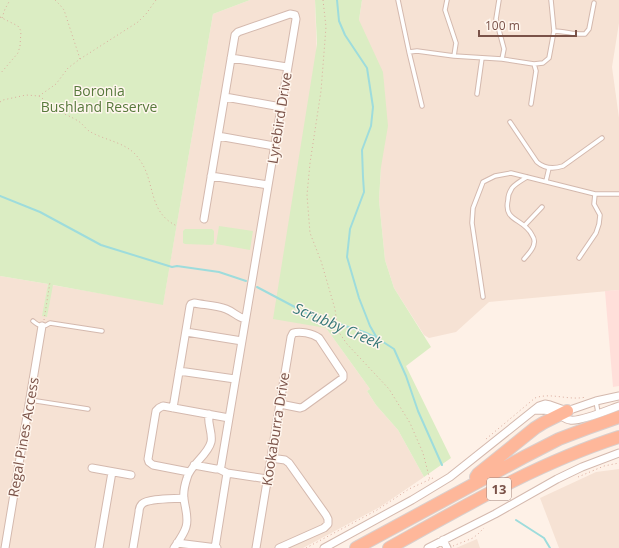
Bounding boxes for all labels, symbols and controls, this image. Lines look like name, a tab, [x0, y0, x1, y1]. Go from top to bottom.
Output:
scale bar	[479, 12, 576, 38]
text: 100 m	[485, 17, 520, 34]
street label: Lyrebird Drive	[262, 71, 296, 165]
park label: Boronia Bushland Reserve	[41, 81, 157, 116]
water label: Scrubby Creek	[291, 297, 386, 353]
street label: Kookaburra Drive	[257, 371, 293, 487]
street label: Regal Pines Access	[3, 375, 43, 498]
road number: 13	[487, 478, 511, 500]

